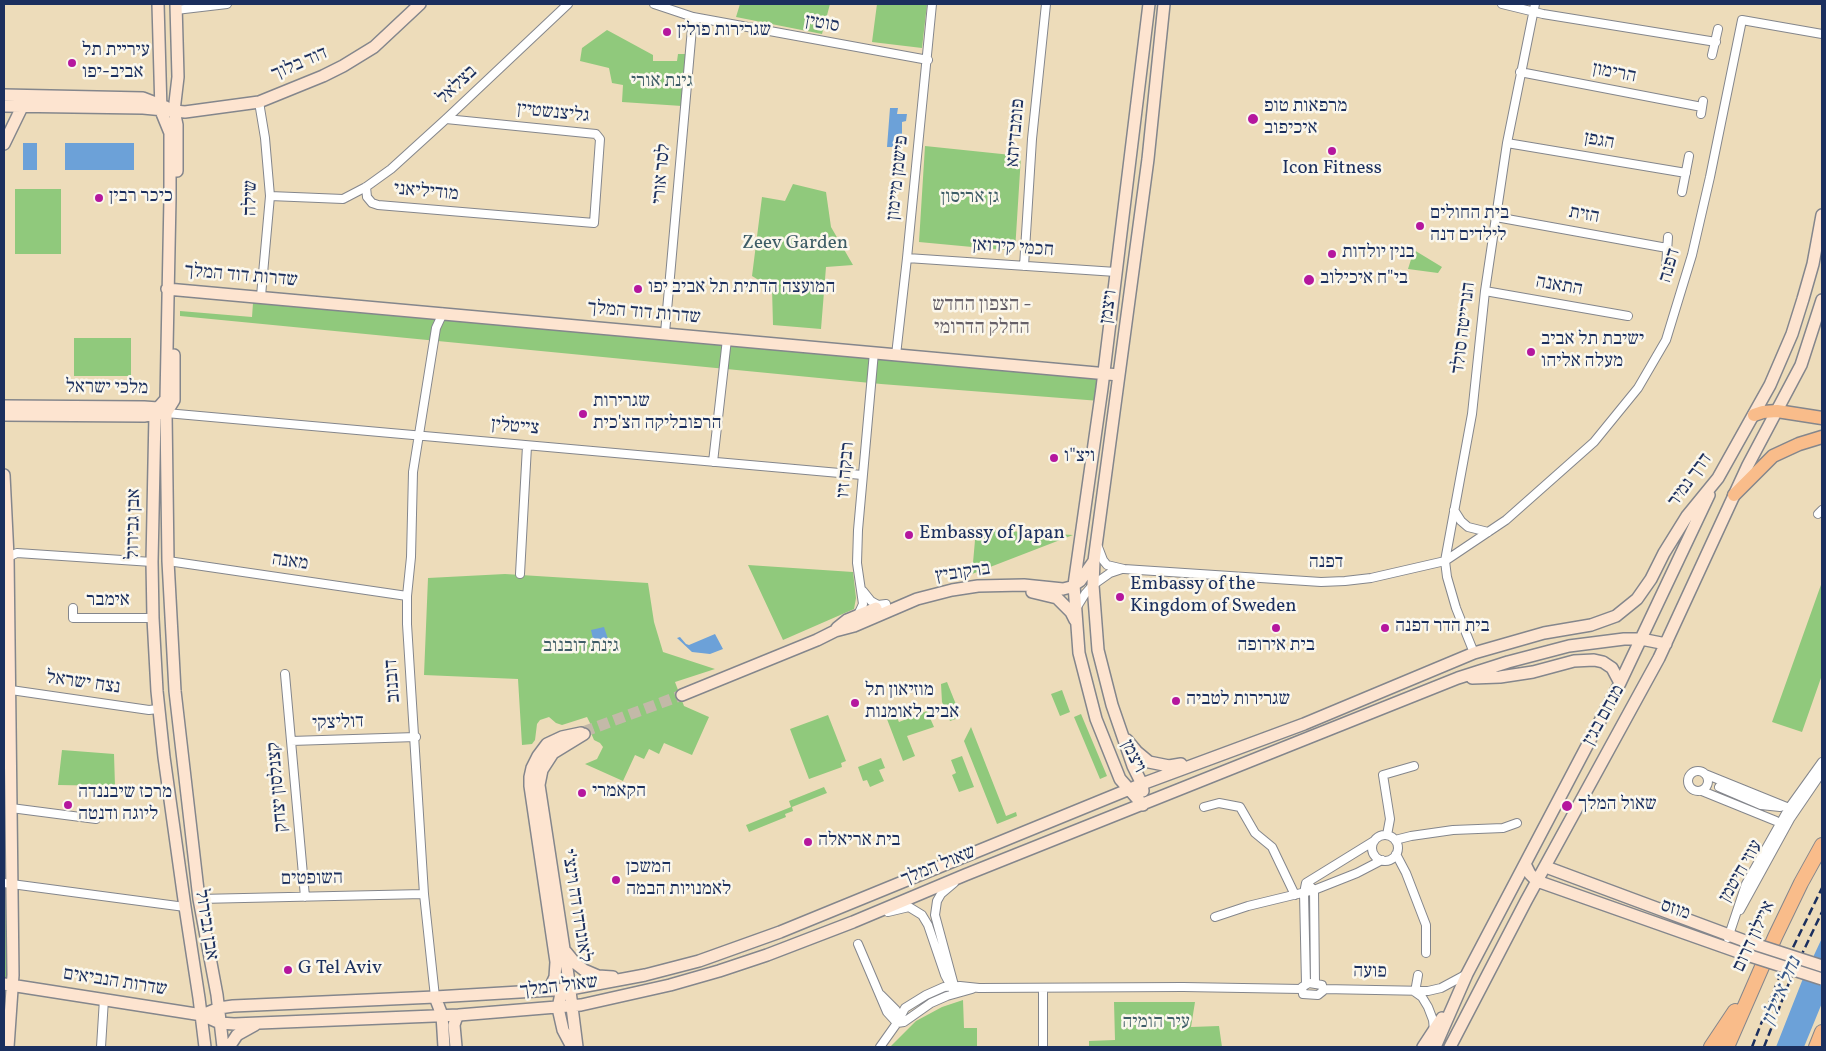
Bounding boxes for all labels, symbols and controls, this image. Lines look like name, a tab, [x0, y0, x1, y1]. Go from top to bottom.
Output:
street label: סוטין	[803, 11, 841, 39]
place label: שגרירות פולין	[677, 21, 771, 43]
marker: שגרירות פולין	[661, 26, 673, 38]
place label: עיריית תל אביב-יפו	[82, 41, 150, 85]
street label: דוד בלוך	[268, 43, 332, 87]
marker: עיריית תל אביב-יפו	[66, 57, 78, 69]
street label: הרימון	[1590, 59, 1638, 89]
street label: בצלאל	[433, 62, 483, 110]
park label: גינת אורי	[631, 72, 693, 94]
place label: מרפאות טופ איכיפוב	[1264, 97, 1347, 141]
street label: פומבדיתא	[1003, 98, 1031, 168]
street label: גליצנשטיין	[516, 99, 590, 129]
marker: מרפאות טופ איכיפוב	[1246, 112, 1260, 126]
street label: הגפן	[1582, 128, 1616, 156]
street label: פישמן מיימון	[883, 134, 915, 222]
street label: לסר אורי	[649, 143, 677, 205]
marker: Icon Fitness	[1326, 145, 1338, 157]
place label: Icon Fitness	[1282, 159, 1382, 181]
street label: מודיליאני	[393, 179, 459, 207]
street label: שילה	[240, 180, 264, 216]
place label: כיכר רבין	[109, 187, 173, 209]
park label: גן אריסון	[941, 188, 999, 210]
marker: כיכר רבין	[93, 192, 105, 204]
street label: הזית	[1567, 202, 1601, 230]
place label: בית החולים לילדים דנה	[1430, 204, 1509, 248]
marker: בית החולים לילדים דנה	[1414, 220, 1426, 232]
park label: Zeev Garden	[742, 234, 848, 256]
street label: חכמי קירואן	[972, 235, 1054, 263]
place label: בנין יולדות	[1342, 243, 1415, 265]
street label: דפנה	[1655, 246, 1687, 286]
marker: בנין יולדות	[1326, 248, 1338, 260]
street label: שדרות דוד המלך	[183, 261, 299, 293]
place label: בי"ח איכילוב	[1320, 269, 1408, 291]
street label: התאנה	[1534, 272, 1584, 302]
marker: בי"ח איכילוב	[1302, 273, 1316, 287]
place label: המועצה הדתית תל אביב יפו	[648, 278, 835, 300]
street label: הנרייטה סולד	[1448, 281, 1482, 375]
marker: המועצה הדתית תל אביב יפו	[632, 283, 644, 295]
street label: ויצמן	[1096, 289, 1124, 325]
district label: הצפון החדש - החלק הדרומי	[932, 294, 1032, 341]
street label: שדרות דוד המלך	[586, 298, 702, 330]
place label: ישיבת תל אביב מעלה אליהו	[1541, 330, 1644, 374]
marker: ישיבת תל אביב מעלה אליהו	[1525, 346, 1537, 358]
street label: מלכי ישראל	[65, 377, 149, 401]
place label: שגרירות הרפובליקה הצ'כית	[593, 392, 722, 436]
marker: שגרירות הרפובליקה הצ'כית	[577, 408, 589, 420]
street label: צייטלין	[490, 415, 540, 441]
street label: רבקה זיו	[833, 441, 861, 499]
place label: ויצ"ו	[1064, 447, 1095, 469]
street label: דרך נמיר	[1664, 450, 1718, 512]
marker: ויצ"ו	[1048, 452, 1060, 464]
street label: אבן גבירול	[123, 488, 147, 560]
place label: Embassy of Japan	[919, 524, 1065, 546]
marker: Embassy of Japan	[903, 529, 915, 541]
street label: מאנה	[270, 549, 310, 577]
street label: דפנה	[1309, 553, 1343, 575]
street label: ברקוביץ	[934, 559, 992, 589]
place label: Embassy of the Kingdom of Sweden	[1130, 575, 1297, 619]
street label: אימבר	[86, 591, 130, 613]
marker: Embassy of the Kingdom of Sweden	[1114, 591, 1126, 603]
place label: בית הדר דפנה	[1395, 617, 1490, 639]
marker: בית אירופה	[1270, 622, 1282, 634]
marker: בית הדר דפנה	[1379, 622, 1391, 634]
place label: בית אירופה	[1237, 636, 1315, 658]
park label: גינת דובנוב	[543, 637, 619, 659]
street label: דובנוב	[381, 658, 407, 704]
street label: נצח ישראל	[44, 668, 122, 700]
place label: מוזיאון תל אביב לאומנות	[865, 681, 959, 725]
street label: מנחם בגין	[1579, 682, 1631, 750]
place label: שגרירות לטביה	[1186, 690, 1290, 712]
marker: שגרירות לטביה	[1170, 695, 1182, 707]
marker: מוזיאון תל אביב לאומנות	[849, 697, 861, 709]
street label: דוליצקי	[312, 712, 364, 736]
street label: ויצמן	[1114, 737, 1150, 777]
street label: קצנלסון יצחק	[264, 741, 294, 833]
place label: הקאמרי	[592, 782, 646, 804]
place label: מרכז שיבננדה ליוגה ודנטה	[78, 783, 172, 827]
marker: הקאמרי	[576, 787, 588, 799]
place label: שאול המלך	[1578, 795, 1657, 817]
marker: מרכז שיבננדה ליוגה ודנטה	[62, 799, 74, 811]
marker: שאול המלך	[1560, 799, 1574, 813]
place label: בית אריאלה	[818, 831, 901, 853]
marker: בית אריאלה	[802, 836, 814, 848]
street label: עוזי חיטמן	[1715, 837, 1769, 907]
street label: שאול המלך	[898, 842, 980, 892]
street label: לאונרדו דה וינצ'י	[555, 848, 595, 964]
place label: המשכן לאמנויות הבמה	[626, 858, 731, 902]
street label: השופטים	[281, 868, 343, 892]
marker: המשכן לאמנויות הבמה	[610, 874, 622, 886]
street label: אבן גבירול	[188, 888, 222, 962]
street label: מוזס	[1657, 895, 1693, 927]
street label: איילון דרום	[1729, 898, 1781, 976]
water label: נחל איילון	[1758, 954, 1808, 1030]
place label: G Tel Aviv	[298, 959, 382, 981]
street label: פועה	[1353, 961, 1387, 985]
street label: שדרות הנביאים	[61, 964, 169, 1002]
marker: G Tel Aviv	[282, 964, 294, 976]
street label: שאול המלך	[519, 972, 599, 1004]
park label: עיר הומיה	[1122, 1013, 1190, 1035]

